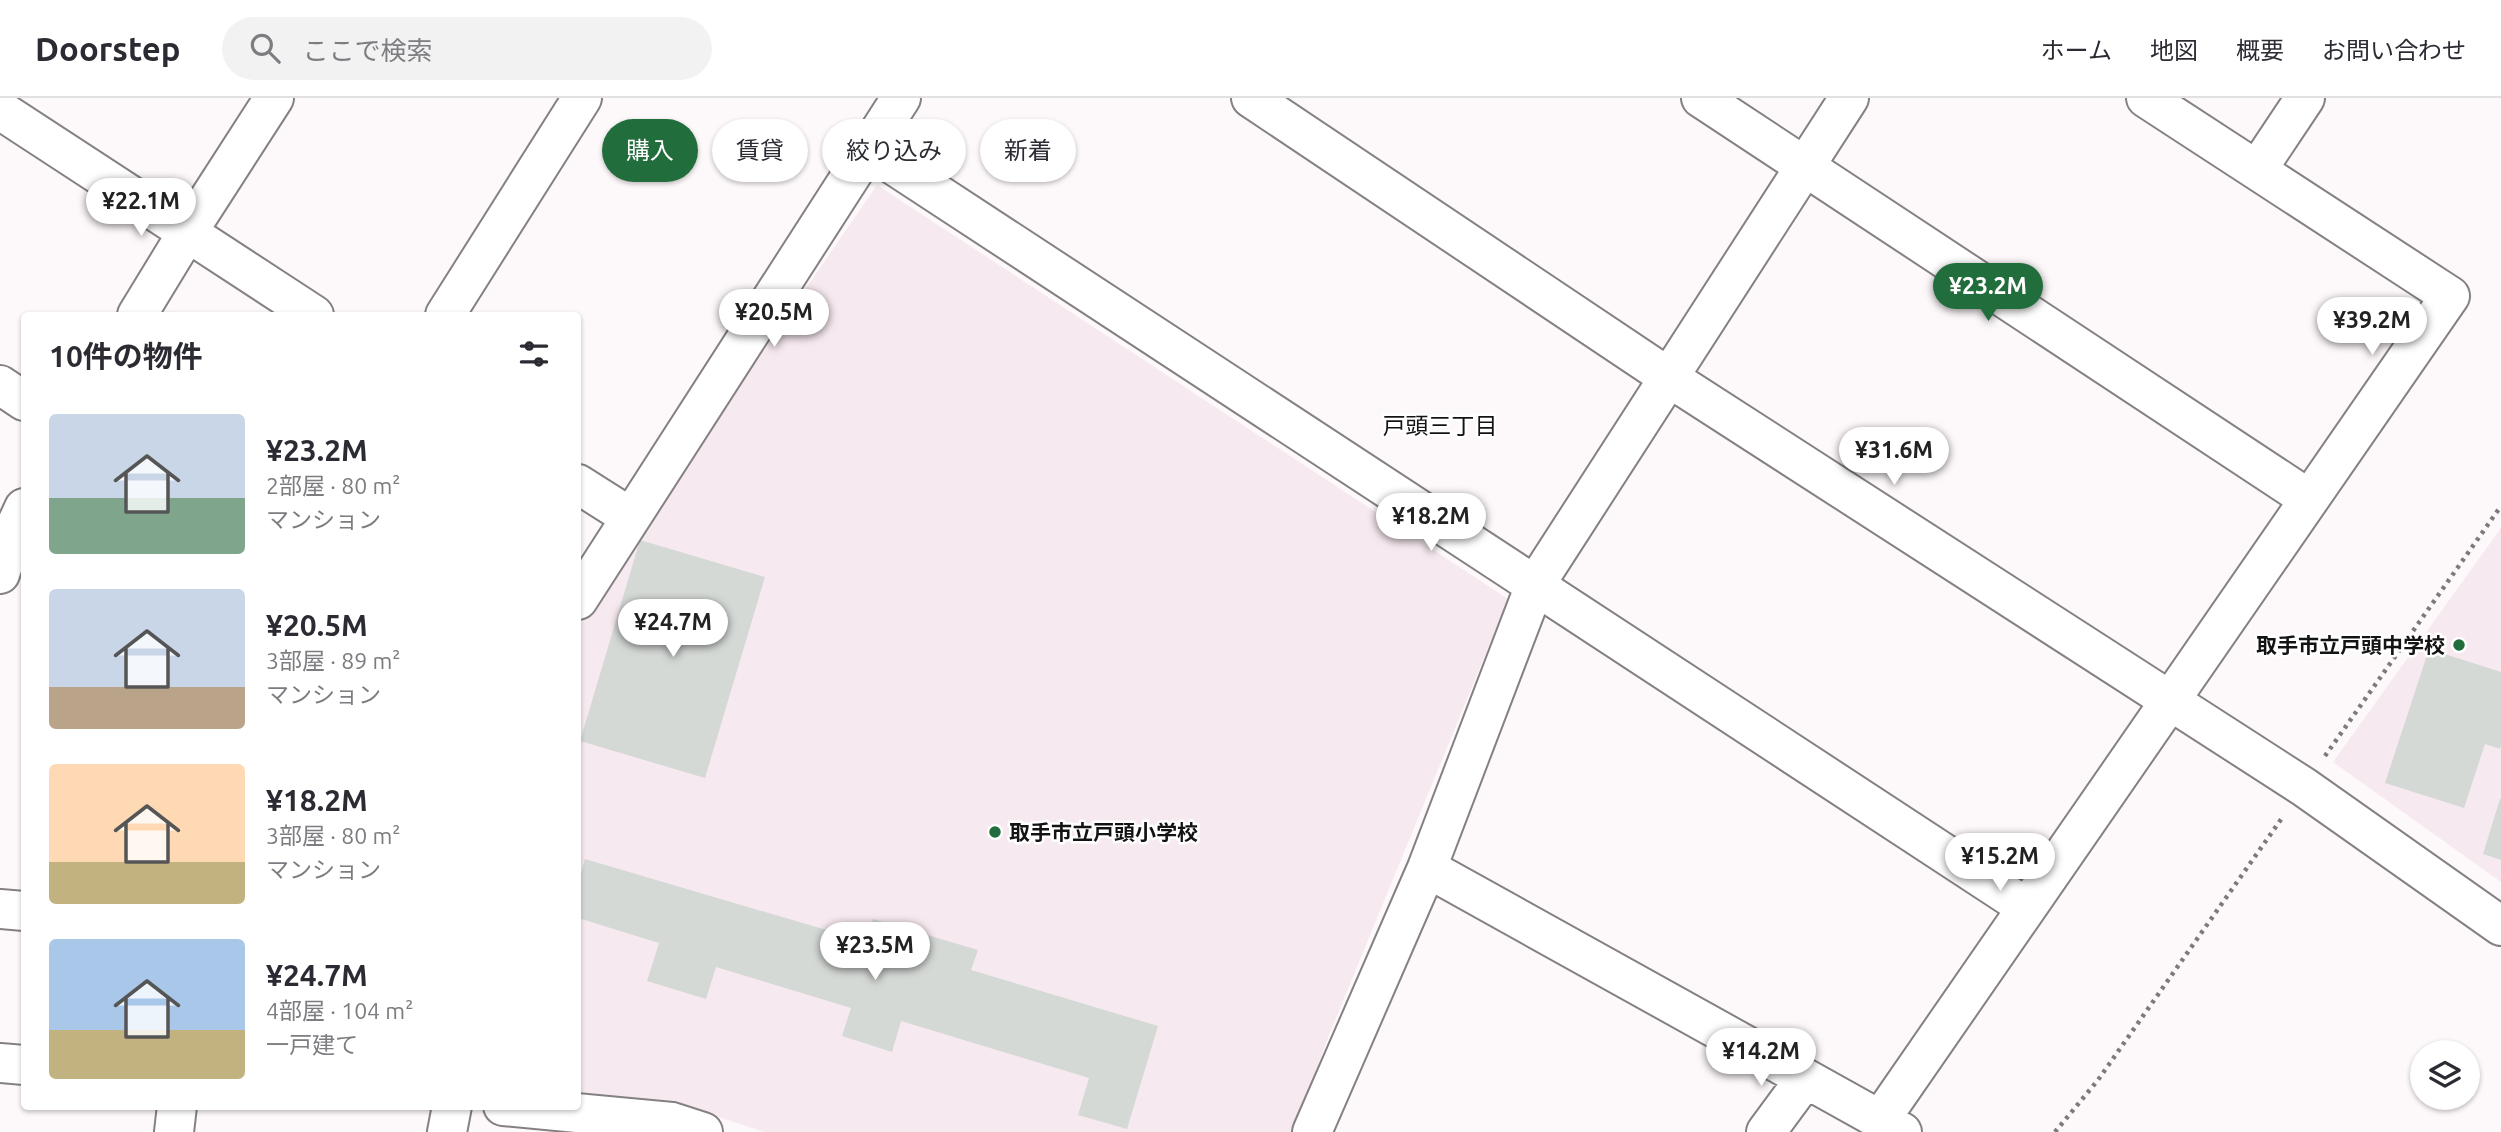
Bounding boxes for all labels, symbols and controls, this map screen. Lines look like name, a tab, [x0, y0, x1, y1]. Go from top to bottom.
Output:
search box	[222, 17, 712, 80]
icon: search	[246, 29, 284, 67]
text: Doorstep	[35, 30, 180, 67]
text: ここで検索	[302, 36, 432, 65]
text: ホーム	[2041, 37, 2112, 64]
text: 地図	[2150, 37, 2198, 64]
text: 概要	[2236, 37, 2284, 64]
text: お問い合わせ	[2322, 37, 2466, 64]
chip: 購入	[602, 119, 698, 182]
chip: 賃貸	[712, 119, 808, 182]
chip: 絞り込み	[822, 119, 966, 182]
chip: 新着	[980, 119, 1076, 182]
pin: ¥22.1M	[84, 178, 198, 238]
text: ¥22.1M	[102, 188, 180, 213]
pin: ¥23.2M	[1931, 264, 2045, 323]
text: ¥23.2M	[1949, 273, 2027, 298]
pin: ¥20.5M	[717, 289, 831, 349]
pin: ¥39.2M	[2315, 298, 2429, 357]
text: ¥20.5M	[735, 299, 813, 324]
text: ¥39.2M	[2333, 307, 2411, 332]
icon: filters	[515, 335, 553, 373]
text: 10件の物件	[49, 339, 203, 373]
district label: 戸頭三丁目	[1383, 413, 1498, 438]
pin: ¥31.6M	[1837, 428, 1951, 487]
text: ¥23.2M	[266, 433, 368, 467]
text: ¥31.6M	[1855, 437, 1933, 462]
icon: home	[105, 442, 189, 526]
text: 2部屋 · 80 m²	[266, 473, 400, 498]
pin: ¥18.2M	[1374, 494, 1488, 553]
text: ¥18.2M	[1392, 503, 1470, 528]
text: マンション	[266, 507, 381, 532]
pin: ¥24.7M	[616, 600, 730, 659]
text: ¥20.5M	[266, 608, 368, 642]
text: ¥24.7M	[634, 609, 712, 634]
icon: home	[105, 617, 189, 701]
place label: 取手市立戸頭中学校	[2256, 633, 2445, 657]
marker: 取手市立戸頭中学校	[2451, 637, 2467, 653]
text: 3部屋 · 89 m²	[266, 648, 400, 673]
text: マンション	[266, 682, 381, 707]
text: ¥18.2M	[266, 783, 368, 817]
icon: home	[105, 792, 189, 876]
place label: 取手市立戸頭小学校	[1009, 820, 1198, 844]
text: 3部屋 · 80 m²	[266, 823, 400, 848]
marker: 取手市立戸頭小学校	[987, 824, 1003, 840]
pin: ¥15.2M	[1943, 834, 2057, 893]
text: ¥15.2M	[1961, 843, 2039, 868]
text: マンション	[266, 857, 381, 882]
pin: ¥23.5M	[818, 922, 932, 982]
text: ¥23.5M	[836, 932, 914, 957]
text: ¥24.7M	[266, 958, 368, 992]
icon: home	[105, 967, 189, 1051]
text: 4部屋 · 104 m²	[266, 998, 413, 1023]
pin: ¥14.2M	[1704, 1028, 1818, 1088]
text: 一戸建て	[266, 1032, 358, 1057]
text: ¥14.2M	[1722, 1038, 1800, 1063]
map controls	[2410, 1040, 2480, 1110]
button: layers	[2410, 1040, 2480, 1110]

